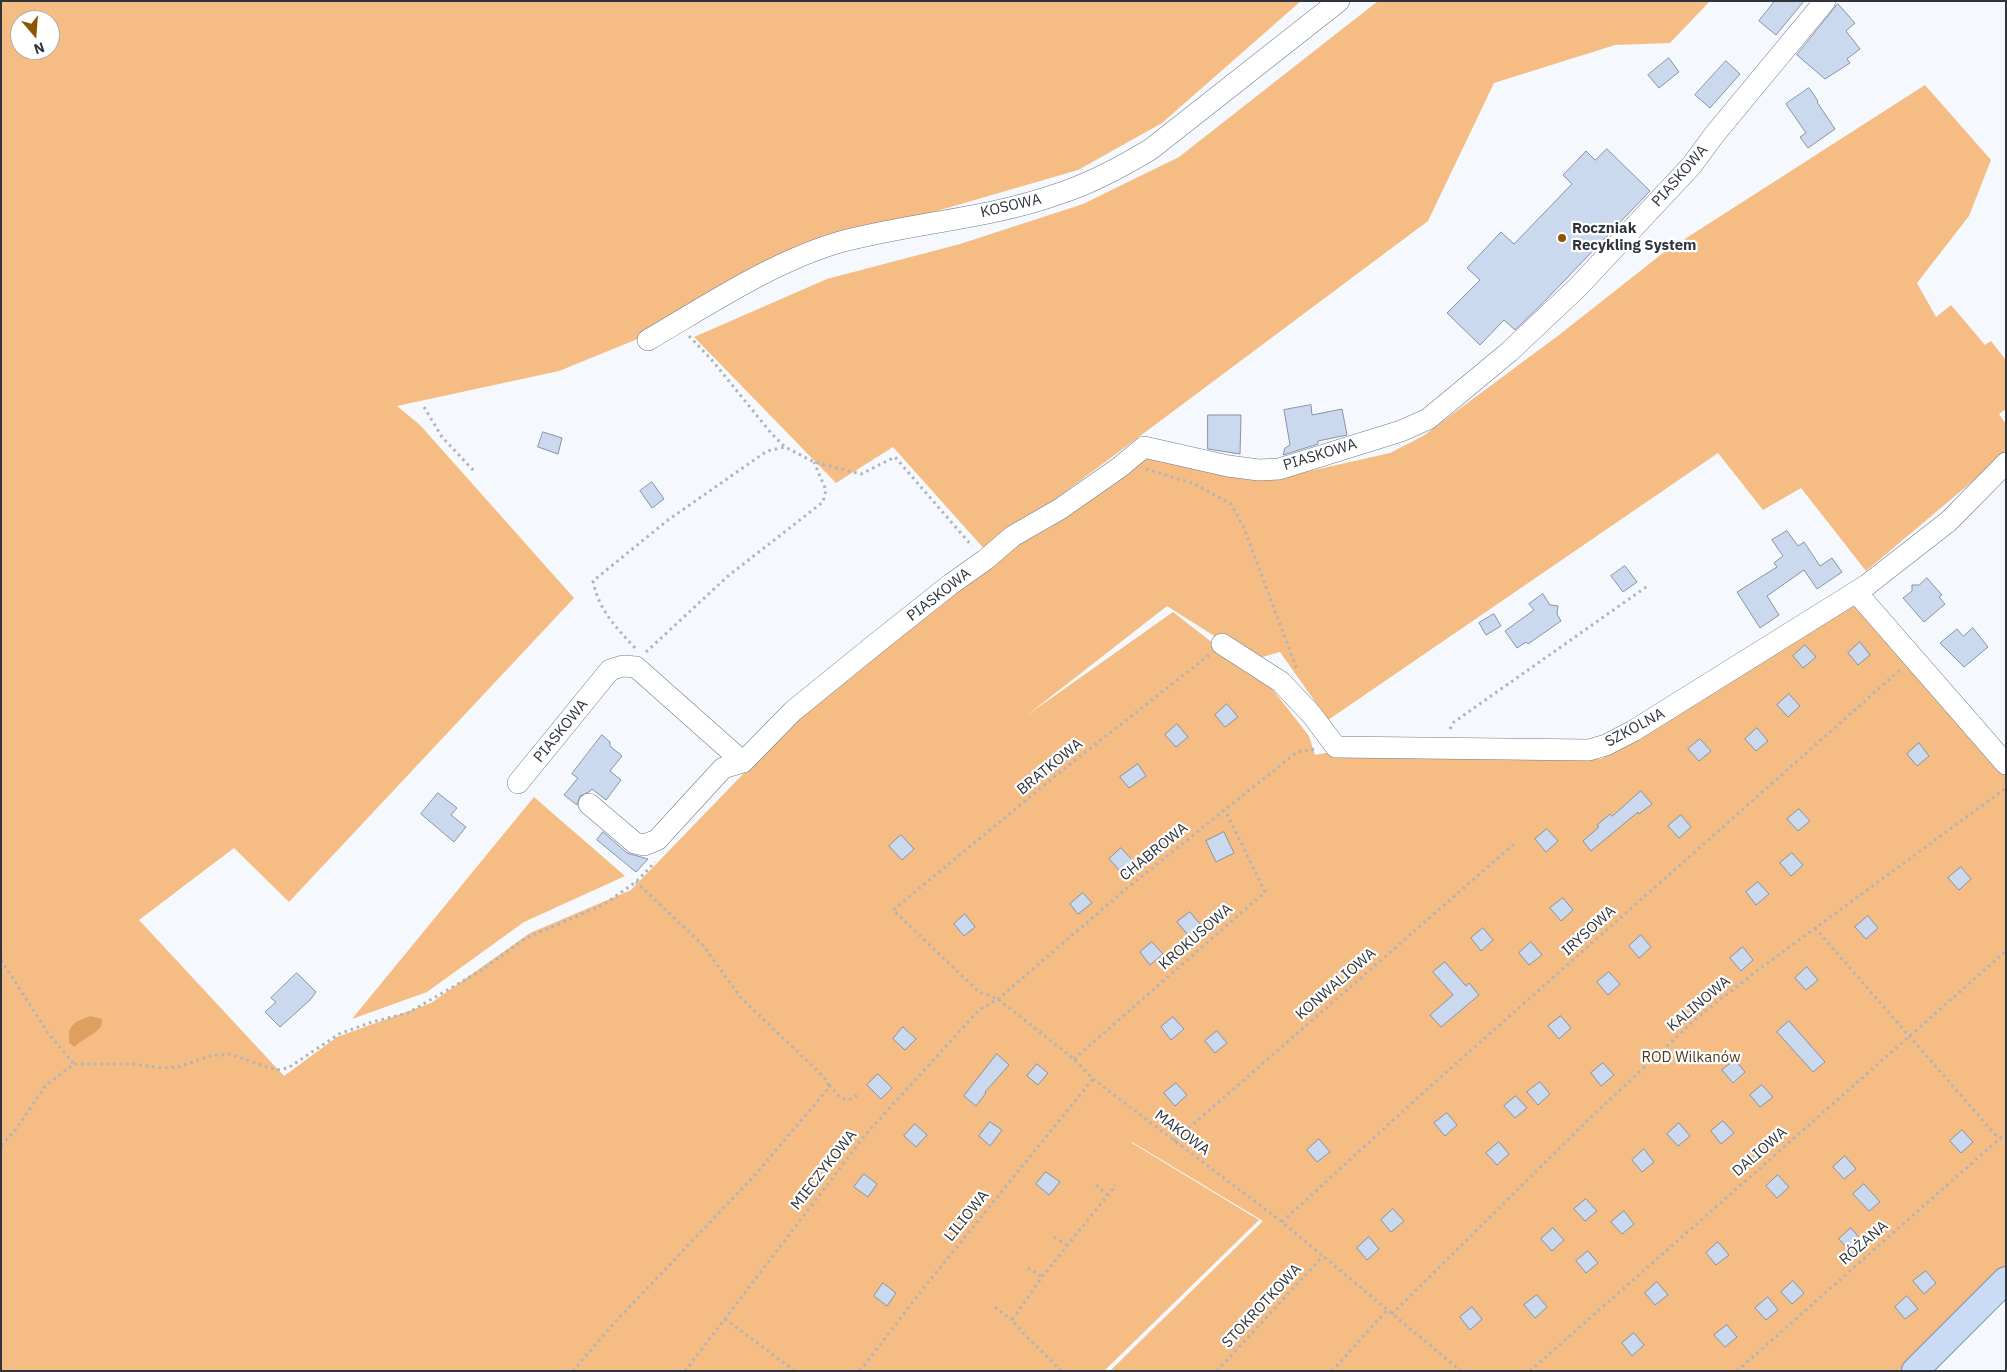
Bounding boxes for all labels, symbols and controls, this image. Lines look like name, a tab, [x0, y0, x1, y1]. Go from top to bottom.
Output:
north arrow	[10, 10, 60, 60]
text: N	[32, 38, 47, 58]
street label: PIASKOWA	[1648, 141, 1712, 211]
street label: KOSOWA	[979, 190, 1043, 222]
place label: Roczniak Recykling System	[1572, 220, 1697, 255]
marker: Roczniak Recykling System	[1556, 232, 1568, 244]
street label: PIASKOWA	[1281, 435, 1359, 475]
street label: PIASKOWA	[903, 564, 975, 626]
street label: PIASKOWA	[530, 696, 592, 766]
street label: SZKOLNA	[1602, 705, 1668, 751]
street label: BRATKOWA	[1014, 735, 1086, 799]
street label: CHABROWA	[1116, 819, 1192, 885]
street label: KROKUSOWA	[1156, 900, 1236, 974]
street label: IRYSOWA	[1558, 902, 1620, 960]
street label: KONWALIOWA	[1292, 944, 1380, 1024]
street label: KALINOWA	[1664, 972, 1734, 1036]
park label: ROD Wilkanów	[1641, 1049, 1741, 1067]
street label: MAKOWA	[1151, 1106, 1213, 1160]
street label: DALIOWA	[1729, 1123, 1791, 1181]
street label: MIECZYKOWA	[787, 1126, 861, 1214]
street label: LILIOWA	[941, 1187, 993, 1245]
street label: RÓŻANA	[1836, 1217, 1892, 1269]
street label: STOKROTKOWA	[1219, 1260, 1305, 1352]

